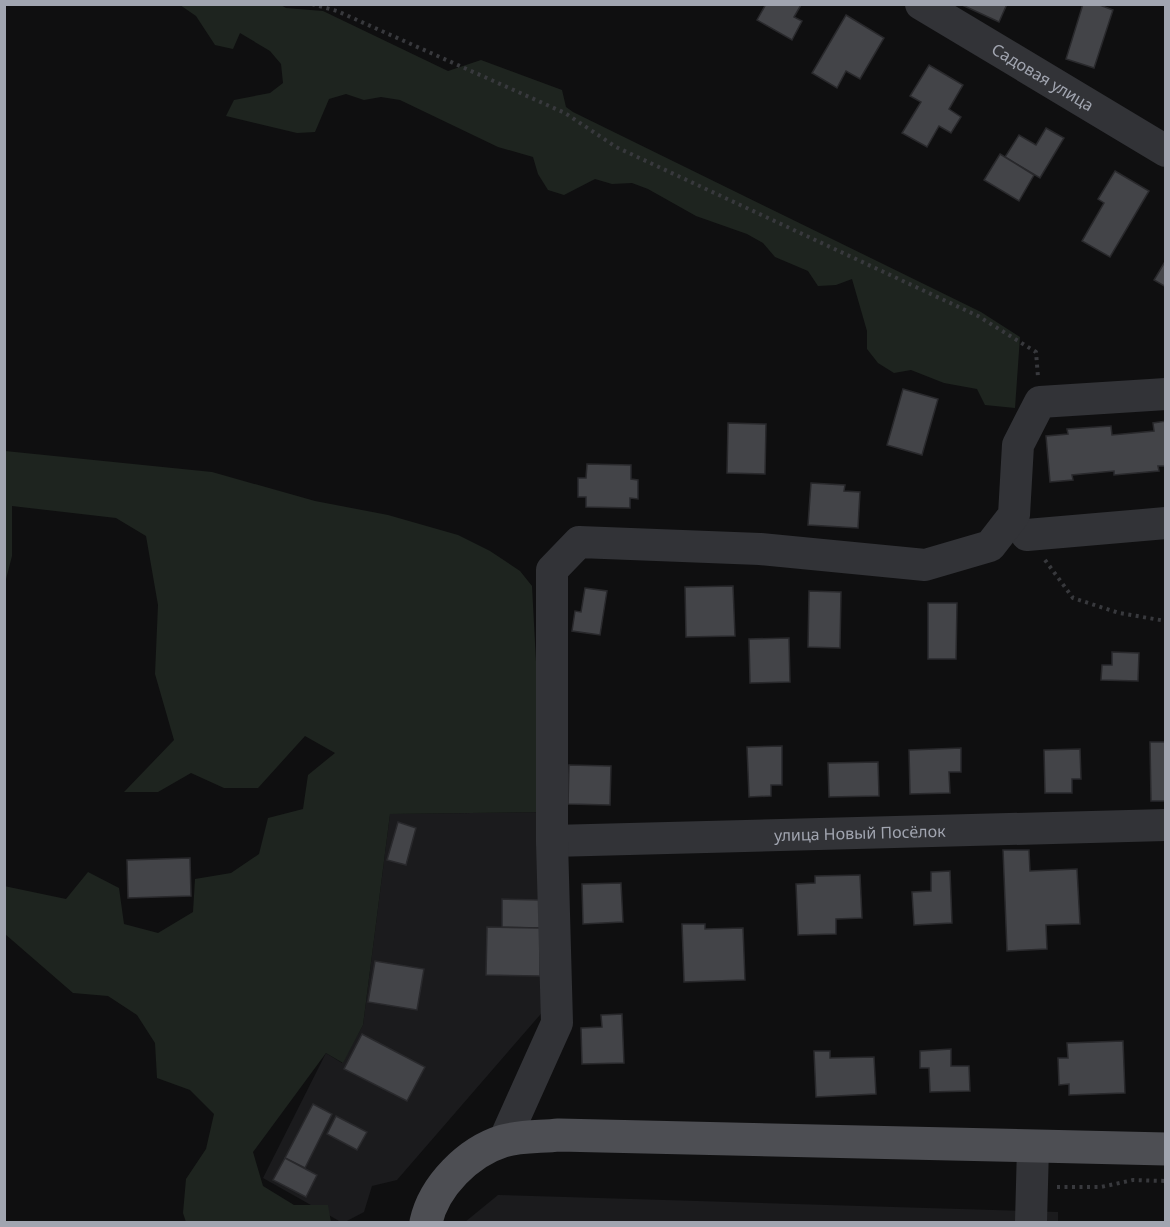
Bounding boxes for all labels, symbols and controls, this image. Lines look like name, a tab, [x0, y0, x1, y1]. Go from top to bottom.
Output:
street label: Садовая улица	[988, 38, 1098, 116]
street label: улица Новый Посёлок	[774, 820, 946, 846]

